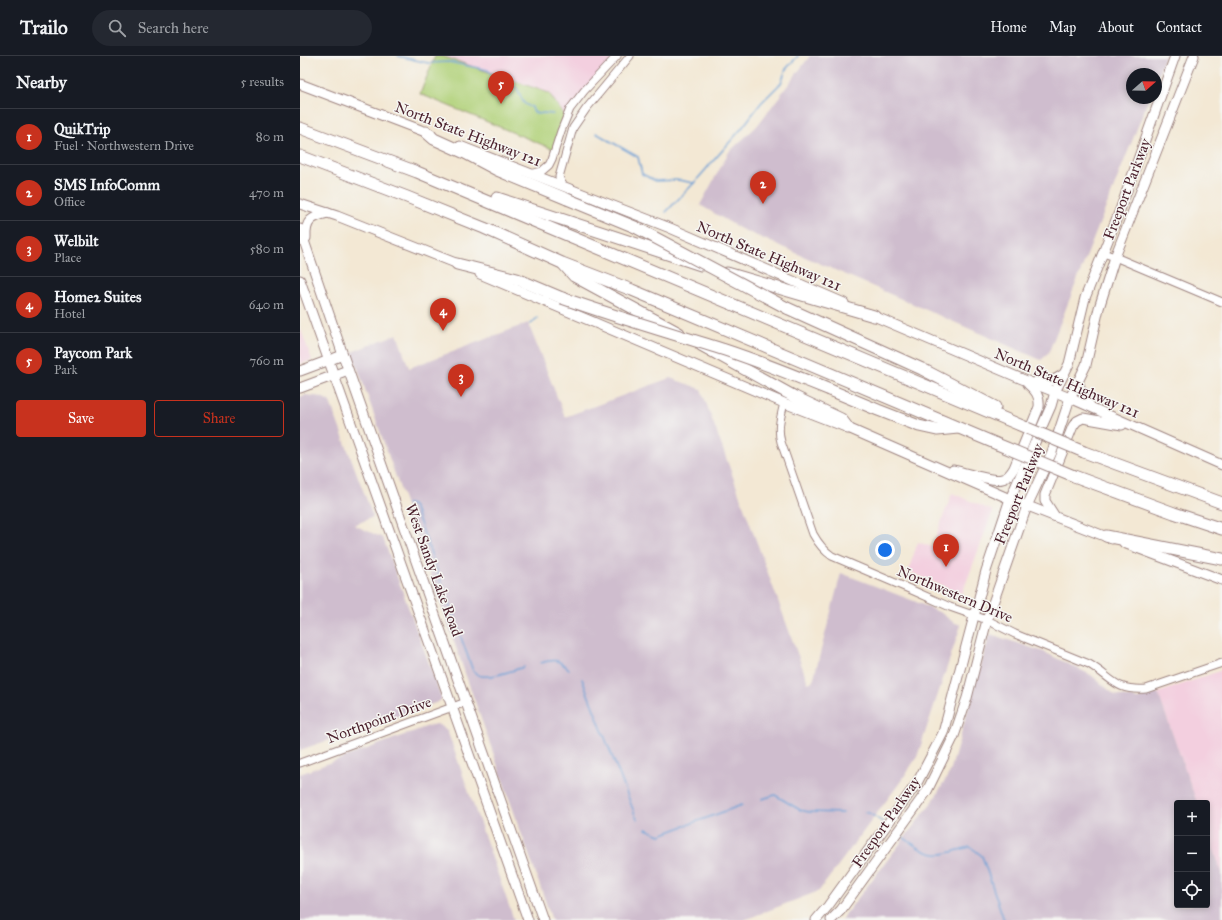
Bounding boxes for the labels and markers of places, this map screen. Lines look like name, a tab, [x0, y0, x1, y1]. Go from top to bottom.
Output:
pin: 5	[488, 71, 514, 104]
pin: 2	[750, 171, 776, 204]
pin: 4	[430, 298, 456, 331]
pin: 3	[448, 364, 474, 397]
pin: 1	[933, 534, 959, 567]

